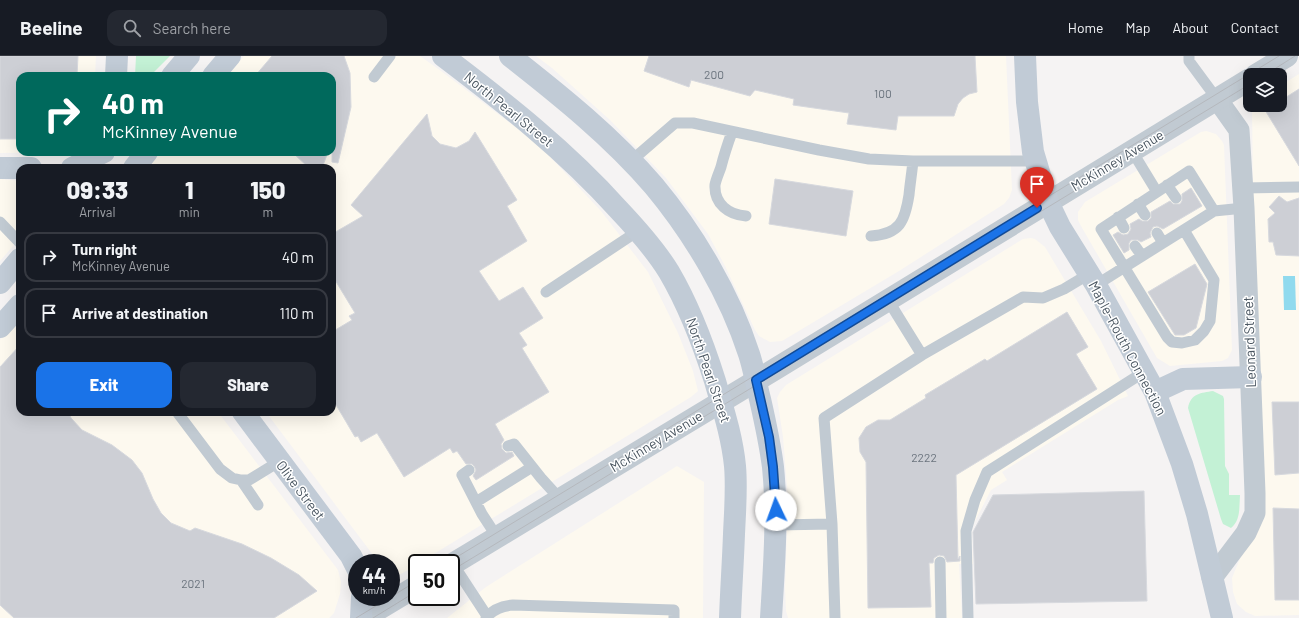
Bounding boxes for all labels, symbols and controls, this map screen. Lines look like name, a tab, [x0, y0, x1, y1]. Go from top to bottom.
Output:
search box	[107, 10, 387, 46]
text: Beeline	[20, 16, 83, 39]
icon: search	[121, 17, 143, 39]
text: Search here	[153, 19, 231, 37]
text: Home	[1068, 19, 1104, 36]
text: Map	[1126, 19, 1150, 36]
text: About	[1172, 19, 1209, 36]
text: Contact	[1231, 19, 1279, 36]
house number: 200	[704, 67, 724, 81]
street label: North Pearl Street	[461, 68, 557, 150]
map controls	[1243, 68, 1287, 112]
button: layers	[1243, 68, 1287, 112]
text: 40 m	[102, 86, 164, 120]
house number: 100	[874, 86, 892, 100]
icon: right	[36, 88, 88, 140]
text: McKinney Avenue	[102, 120, 238, 142]
street label: McKinney Avenue	[1067, 126, 1167, 194]
pin	[1020, 167, 1054, 208]
icon: arrive	[1026, 173, 1048, 195]
text: 09:33	[66, 175, 128, 204]
text: 1	[185, 175, 193, 204]
text: 150	[250, 175, 286, 204]
text: Arrival	[79, 204, 116, 220]
text: min	[179, 204, 200, 220]
text: m	[262, 204, 273, 220]
text: Turn right	[72, 240, 137, 258]
icon: right	[38, 246, 60, 268]
text: 40 m	[282, 248, 314, 266]
text: McKinney Avenue	[72, 258, 170, 274]
street label: Maple-Routh Connection	[1085, 278, 1171, 418]
street label: Leonard Street	[1239, 296, 1259, 388]
icon: arrive	[38, 302, 60, 324]
text: Arrive at destination	[72, 304, 208, 322]
text: 110 m	[280, 304, 314, 322]
street label: North Pearl Street	[683, 315, 735, 425]
button: Exit	[36, 362, 172, 408]
button: Share	[180, 362, 316, 408]
street label: McKinney Avenue	[606, 407, 706, 475]
house number: 2222	[911, 450, 937, 464]
street label: Olive Street	[273, 457, 329, 523]
position arrow	[755, 489, 797, 531]
speed limit sign: 50	[408, 554, 460, 606]
text: 44	[362, 563, 386, 587]
house number: 2021	[181, 576, 205, 590]
text: km/h	[363, 584, 385, 596]

